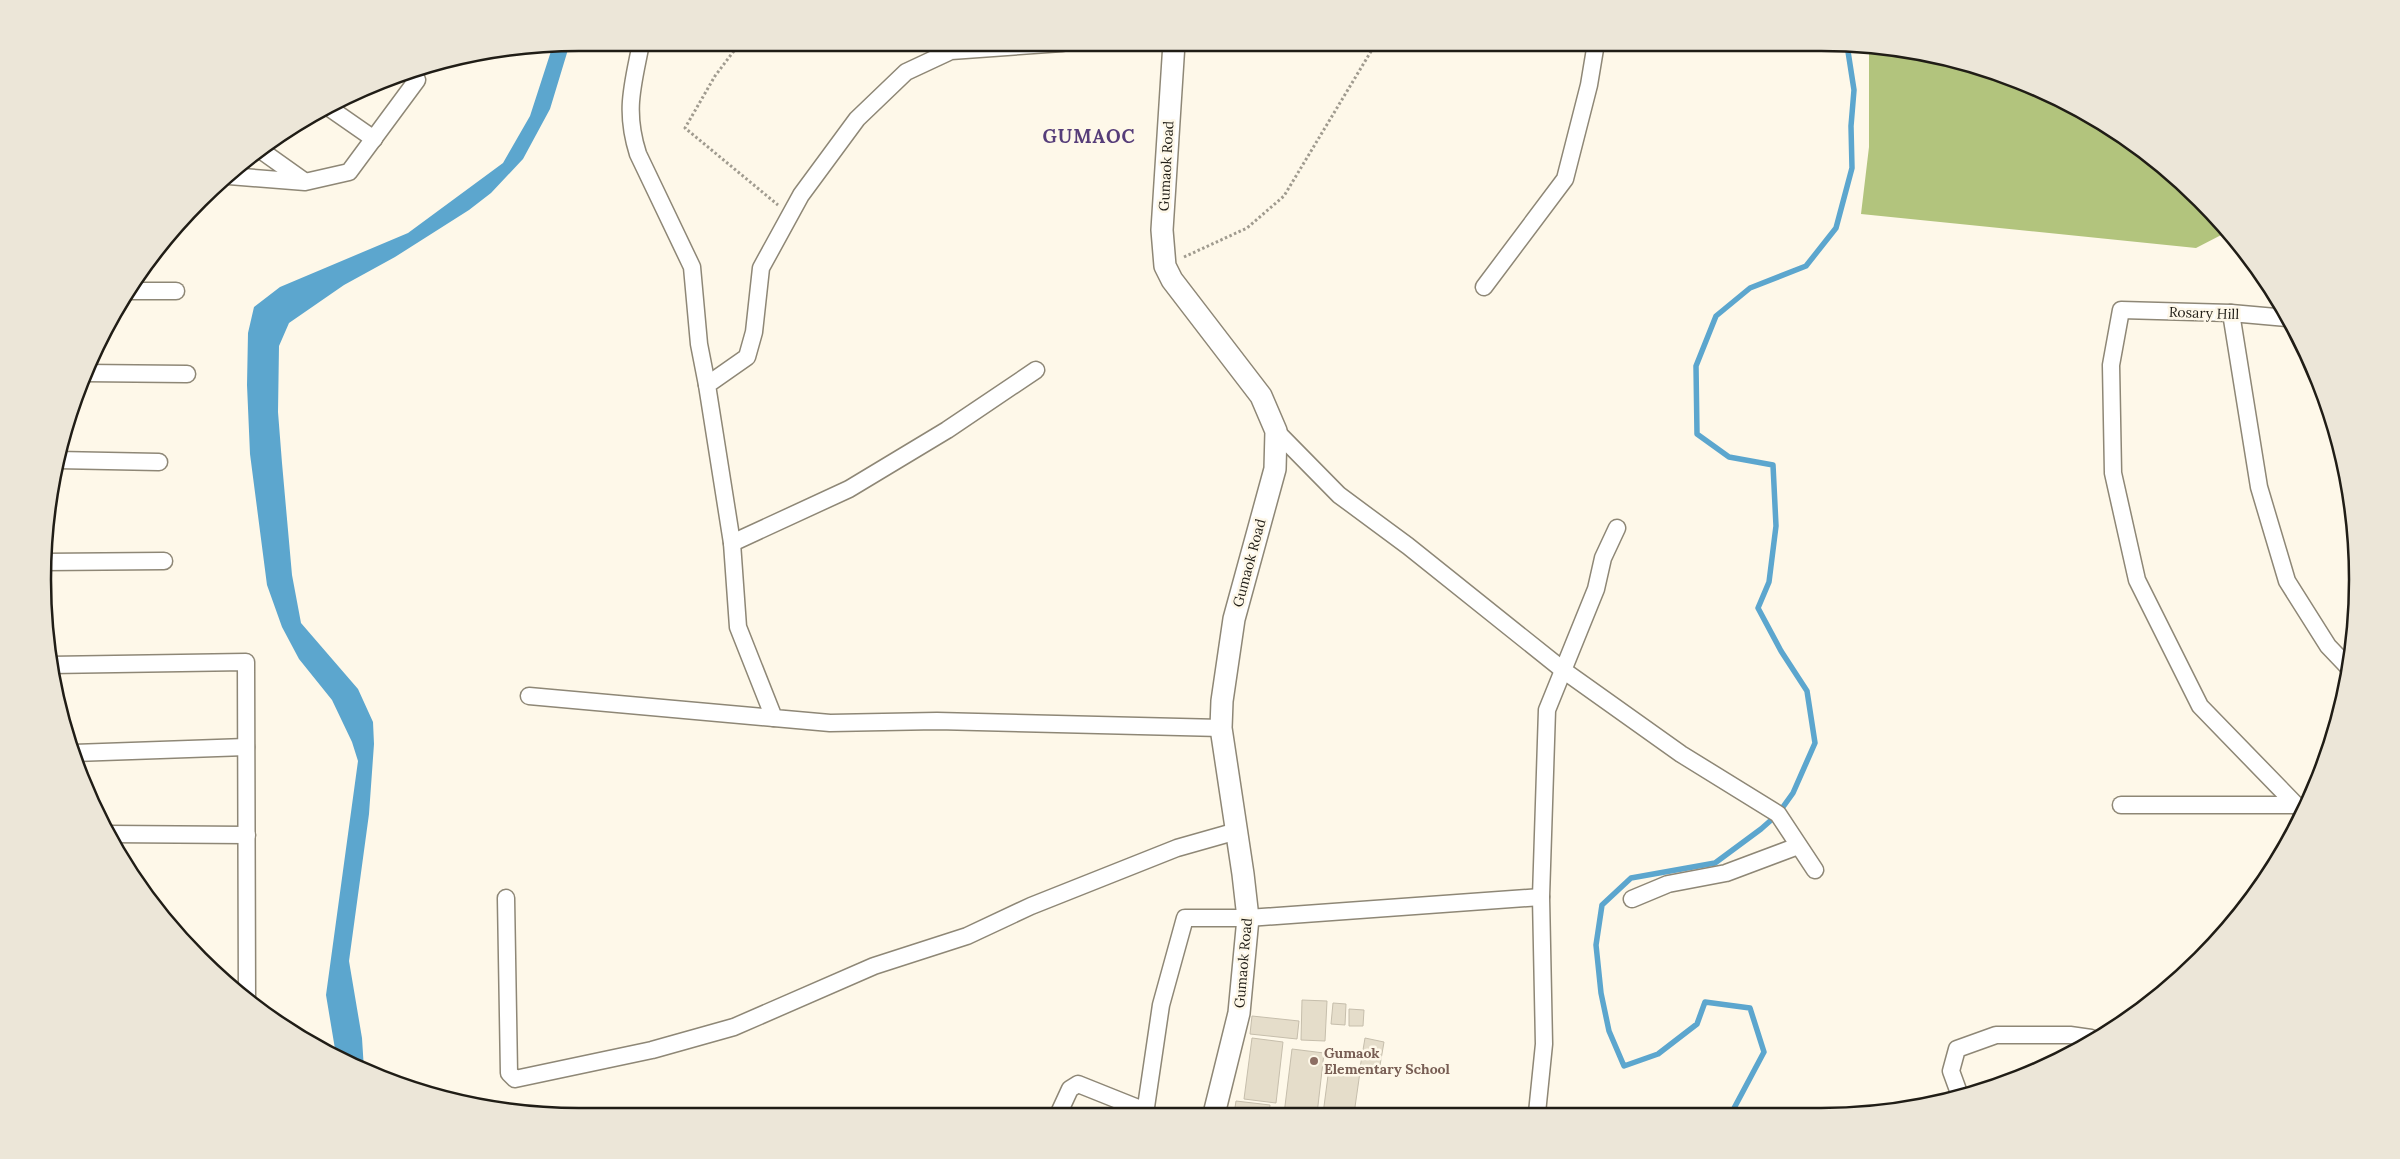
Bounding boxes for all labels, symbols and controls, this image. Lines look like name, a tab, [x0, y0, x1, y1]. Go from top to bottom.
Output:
street label: Gumaok Road	[1155, 120, 1177, 212]
district label: GUMAOC	[1042, 124, 1136, 148]
street label: Rosary Hill	[2169, 303, 2240, 323]
street label: Gumaok Road	[1229, 517, 1269, 609]
street label: Gumaok Road	[1230, 917, 1256, 1009]
place label: Gumaok Elementary School	[1324, 1044, 1450, 1078]
marker: Gumaok Elementary School	[1308, 1055, 1320, 1067]

